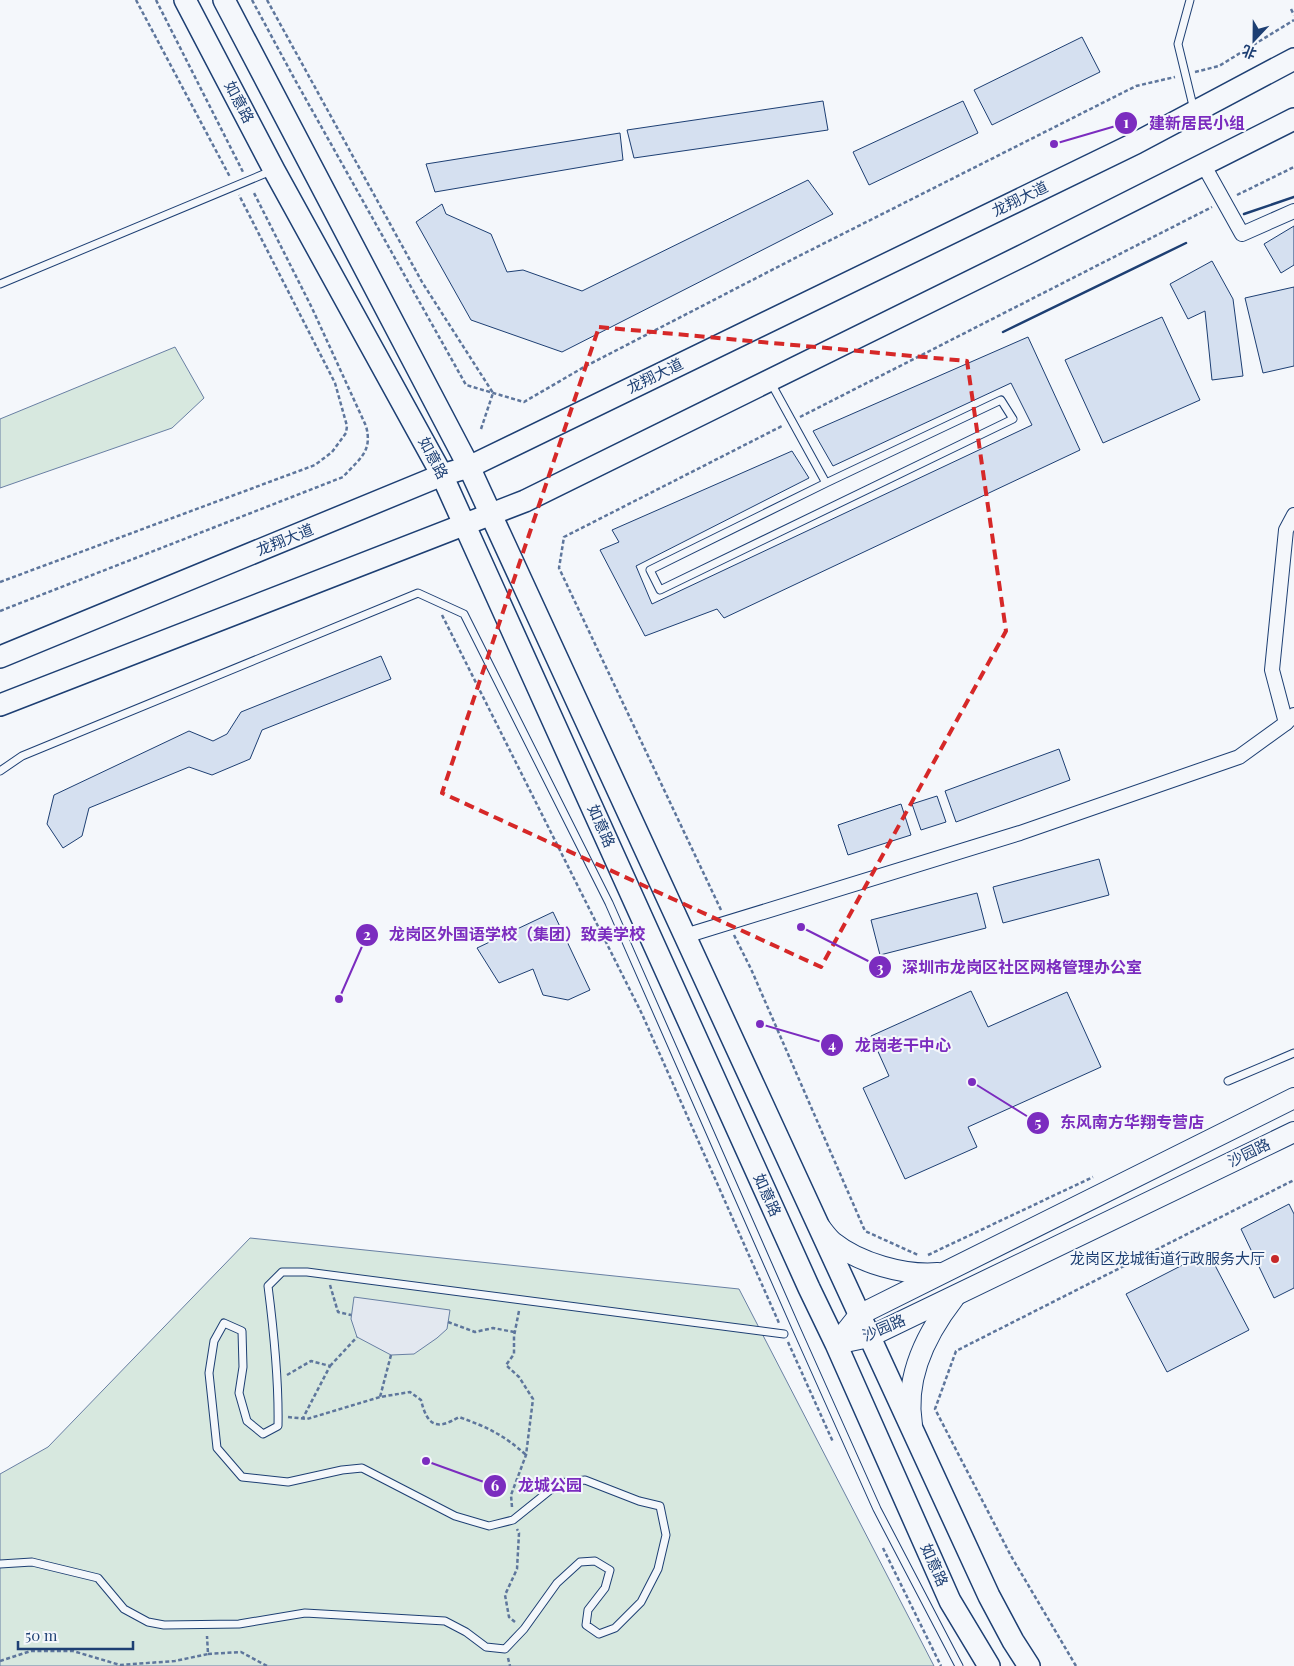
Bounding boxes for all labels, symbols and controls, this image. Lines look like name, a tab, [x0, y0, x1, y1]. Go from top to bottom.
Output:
north arrow	[1229, 15, 1279, 65]
text: 北	[1239, 41, 1259, 64]
street label: 如意路	[220, 77, 259, 126]
callout: 建新居民小组	[1114, 108, 1255, 139]
text: 1	[1123, 112, 1129, 132]
text: 建新居民小组	[1149, 112, 1245, 133]
street label: 龙翔大道	[988, 176, 1051, 220]
street label: 龙翔大道	[623, 353, 686, 397]
street label: 如意路	[414, 433, 453, 482]
street label: 龙翔大道	[253, 519, 316, 560]
street label: 如意路	[584, 801, 620, 850]
callout: 龙岗区外国语学校（集团）致美学校	[354, 919, 655, 950]
text: 龙岗区外国语学校（集团）致美学校	[389, 923, 646, 944]
text: 2	[363, 924, 371, 944]
callout: 深圳市龙岗区社区网格管理办公室	[867, 952, 1152, 983]
text: 深圳市龙岗区社区网格管理办公室	[902, 956, 1142, 977]
text: 3	[876, 957, 884, 977]
callout: 龙岗老干中心	[820, 1029, 961, 1060]
text: 4	[828, 1034, 836, 1054]
text: 龙岗老干中心	[855, 1034, 951, 1055]
callout: 东风南方华翔专营店	[1025, 1107, 1214, 1138]
text: 东风南方华翔专营店	[1060, 1111, 1204, 1132]
text: 5	[1035, 1112, 1042, 1132]
street label: 沙园路	[1224, 1133, 1273, 1171]
street label: 如意路	[750, 1170, 786, 1219]
place label: 龙岗区龙城街道行政服务大厅	[1070, 1248, 1265, 1268]
marker: 龙岗区龙城街道行政服务大厅	[1269, 1253, 1281, 1265]
street label: 沙园路	[859, 1309, 908, 1345]
callout: 龙城公园	[483, 1470, 592, 1501]
text: 龙城公园	[518, 1474, 582, 1495]
text: 6	[491, 1475, 499, 1495]
street label: 如意路	[917, 1540, 953, 1589]
scale bar	[18, 1618, 132, 1650]
text: 50 m	[25, 1625, 58, 1645]

